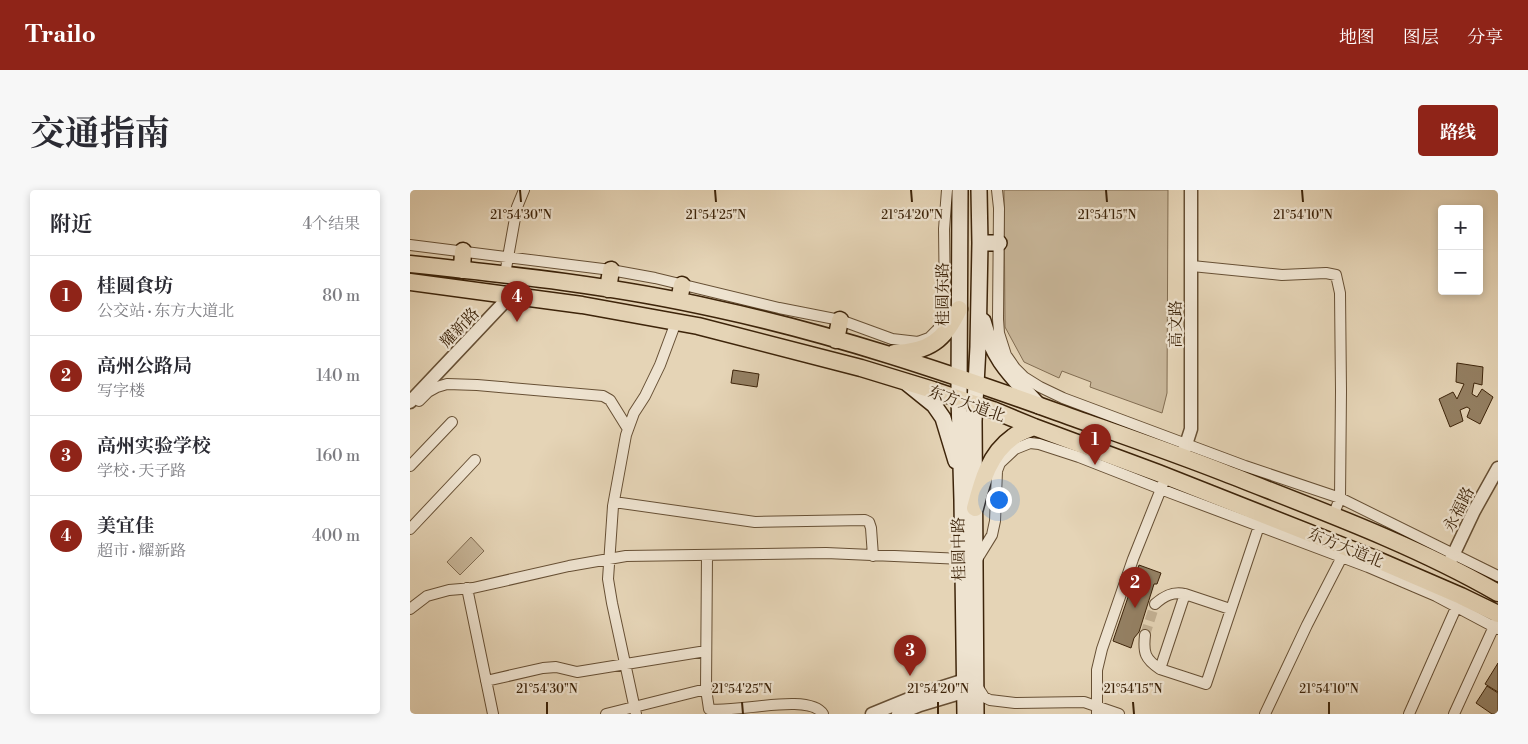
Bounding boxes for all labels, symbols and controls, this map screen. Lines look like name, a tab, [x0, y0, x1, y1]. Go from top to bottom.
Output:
text: Trailo	[25, 20, 96, 50]
text: 地图	[1339, 26, 1375, 49]
text: 图层	[1403, 26, 1439, 49]
text: 分享	[1467, 26, 1503, 49]
button: 路线	[1418, 105, 1498, 156]
text: 交通指南	[30, 113, 170, 156]
map controls	[1438, 205, 1483, 295]
button: +	[1438, 205, 1483, 250]
text: 21°54'30"N	[490, 208, 552, 223]
text: 21°54'25"N	[686, 208, 746, 223]
text: 21°54'20"N	[881, 208, 943, 223]
text: 21°54'15"N	[1078, 208, 1136, 223]
text: 21°54'10"N	[1273, 208, 1333, 223]
text: 附近	[50, 212, 92, 238]
text: 4个结果	[302, 214, 360, 234]
button: −	[1438, 250, 1483, 295]
street label: 桂圆东路	[933, 262, 953, 326]
text: 桂圆食坊	[97, 274, 173, 298]
pin: 4	[501, 281, 533, 322]
text: 1	[62, 286, 70, 306]
text: 80 m	[322, 286, 360, 306]
street label: 高文路	[1166, 300, 1186, 348]
text: 公交站 · 东方大道北	[97, 301, 234, 321]
street label: 耀新路	[436, 303, 484, 352]
text: 高州公路局	[97, 354, 192, 378]
text: 2	[61, 366, 71, 386]
text: 140 m	[316, 366, 360, 386]
text: 写字楼	[97, 381, 145, 401]
street label: 东方大道北	[926, 381, 1008, 426]
pin: 1	[1079, 424, 1111, 465]
text: 高州实验学校	[97, 434, 211, 458]
text: 3	[61, 446, 71, 466]
text: 160 m	[316, 446, 360, 466]
text: 学校 · 天子路	[97, 461, 186, 481]
street label: 永福路	[1439, 484, 1479, 535]
your location	[986, 487, 1012, 513]
text: 美宜佳	[97, 514, 154, 538]
street label: 桂圆中路	[948, 517, 970, 581]
street label: 东方大道北	[1305, 524, 1386, 572]
text: 4	[61, 526, 71, 546]
text: 400 m	[312, 526, 360, 546]
text: 超市 · 耀新路	[97, 541, 186, 561]
pin: 2	[1119, 567, 1151, 608]
pin: 3	[894, 635, 926, 676]
text: 21°54'30"N	[516, 682, 578, 697]
text: 21°54'25"N	[712, 682, 772, 697]
text: 21°54'20"N	[907, 682, 969, 697]
text: 21°54'15"N	[1104, 682, 1162, 697]
text: 21°54'10"N	[1299, 682, 1359, 697]

